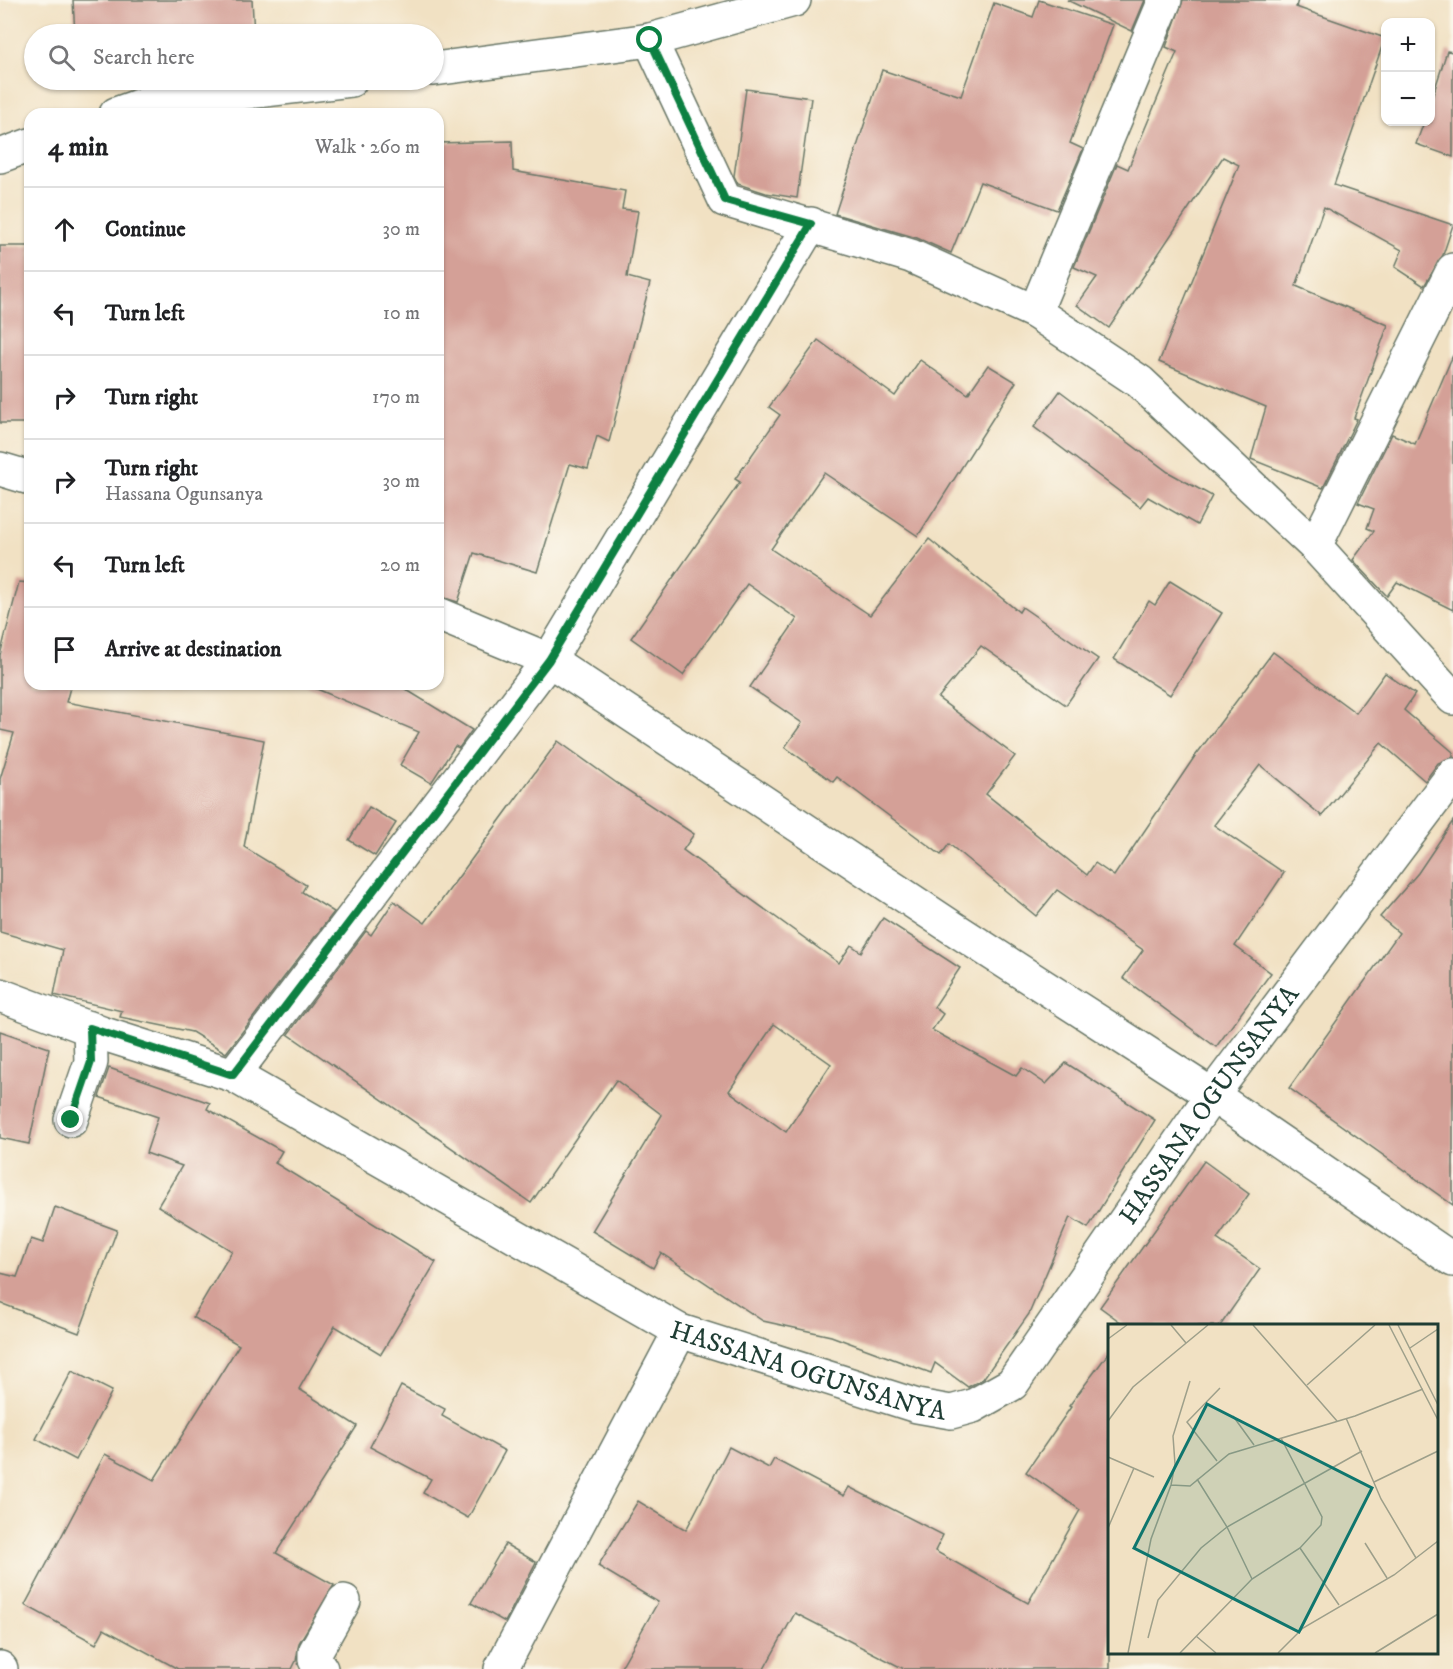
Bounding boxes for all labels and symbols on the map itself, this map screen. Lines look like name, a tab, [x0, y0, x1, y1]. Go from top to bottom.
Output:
route start	[636, 26, 662, 52]
street label: HASSANA OGUNSANYA	[1112, 979, 1307, 1231]
route end	[57, 1106, 83, 1132]
street label: HASSANA OGUNSANYA	[666, 1314, 949, 1429]
inset map	[1108, 1324, 1438, 1654]

